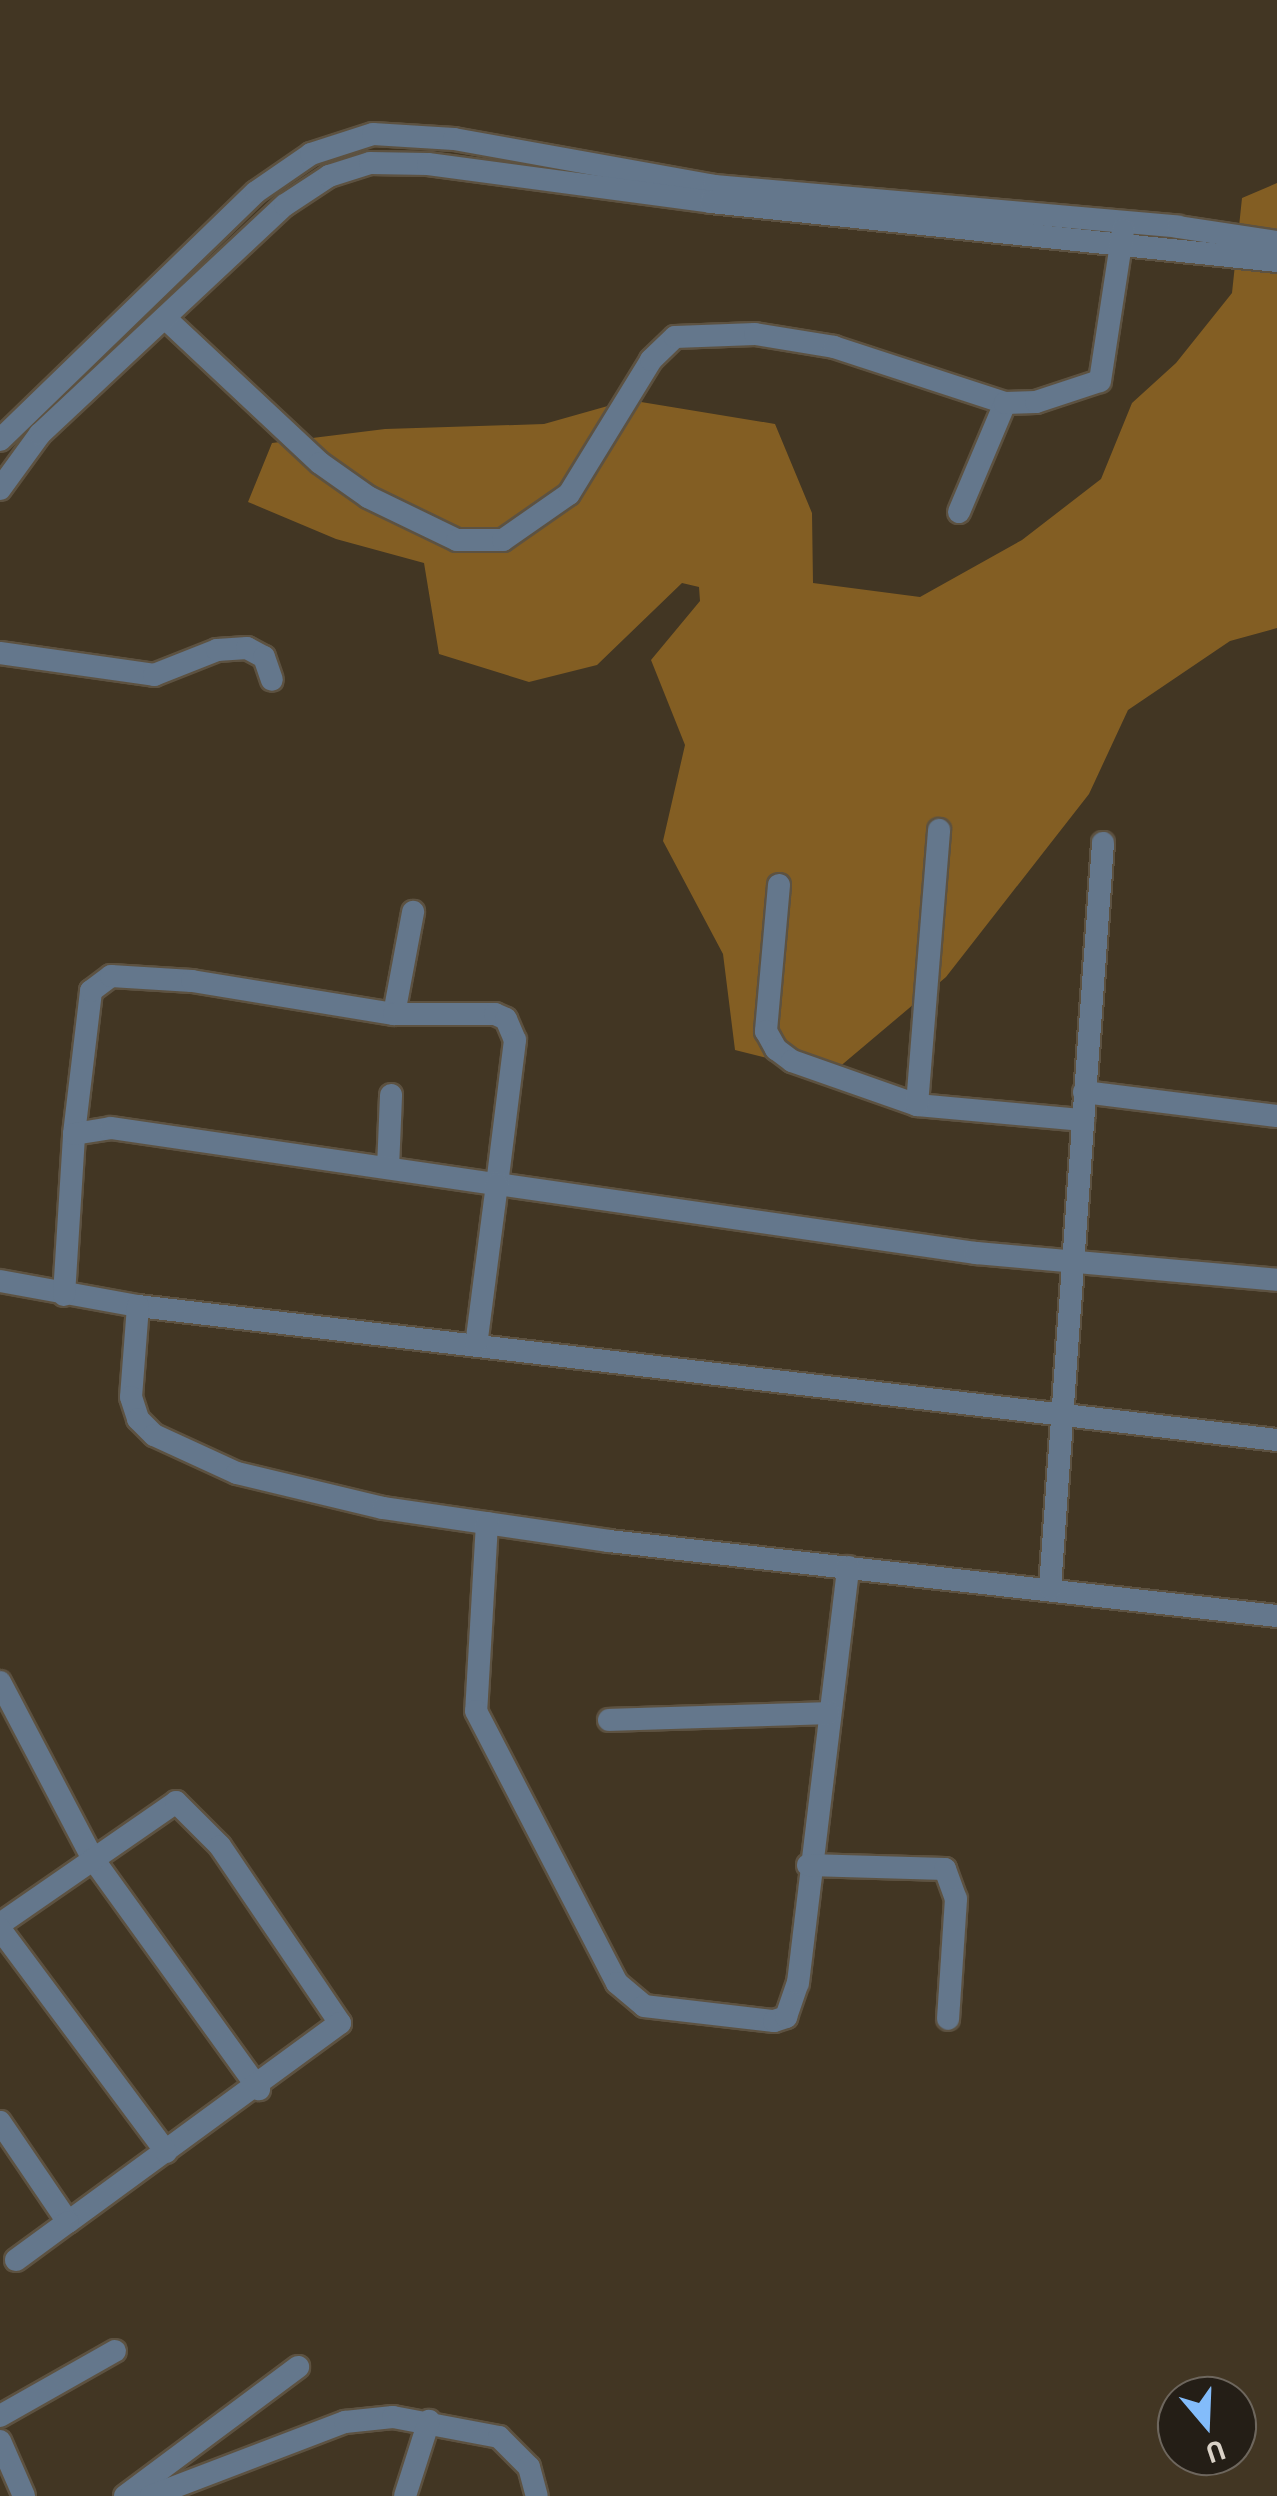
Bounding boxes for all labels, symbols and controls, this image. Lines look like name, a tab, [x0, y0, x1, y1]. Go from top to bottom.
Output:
north arrow	[1157, 2376, 1257, 2476]
text: U	[1202, 2434, 1230, 2471]

